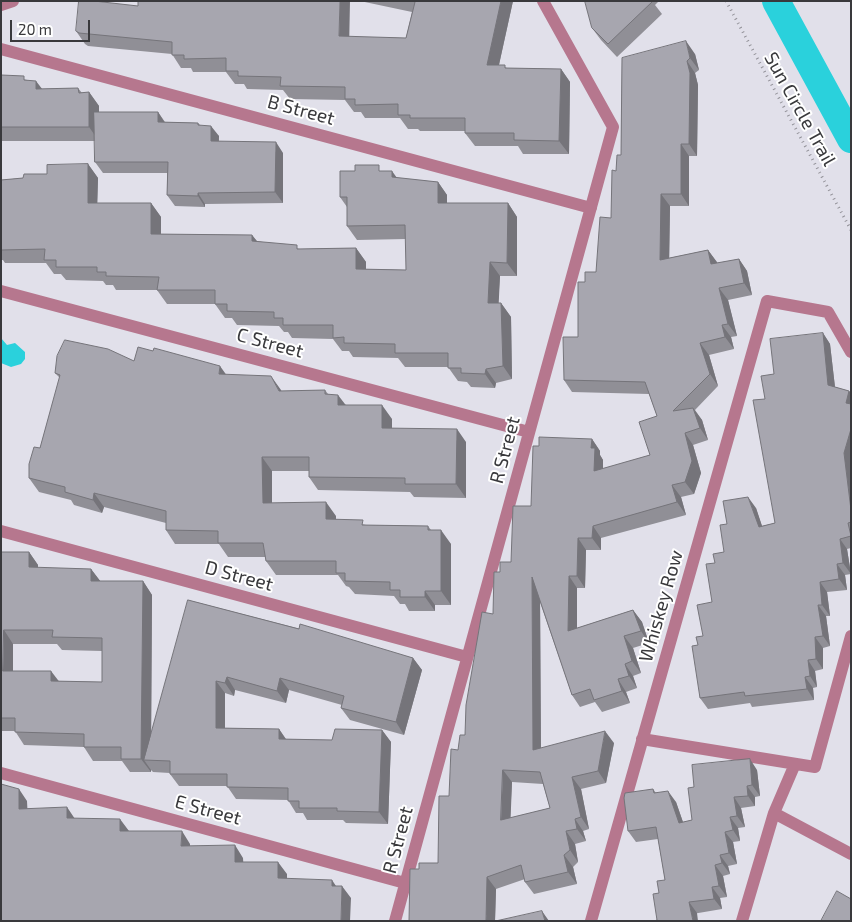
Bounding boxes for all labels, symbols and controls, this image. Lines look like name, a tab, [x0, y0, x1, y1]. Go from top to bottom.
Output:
scale bar	[12, 10, 92, 42]
text: 20 m	[18, 20, 52, 38]
street label: Sun Circle Trail	[759, 48, 841, 170]
street label: B Street	[265, 90, 337, 130]
street label: C Street	[234, 323, 306, 363]
street label: R Street	[485, 414, 525, 486]
street label: Whiskey Row	[634, 547, 688, 665]
street label: D Street	[202, 556, 276, 596]
street label: E Street	[172, 790, 244, 830]
street label: R Street	[378, 804, 418, 876]

